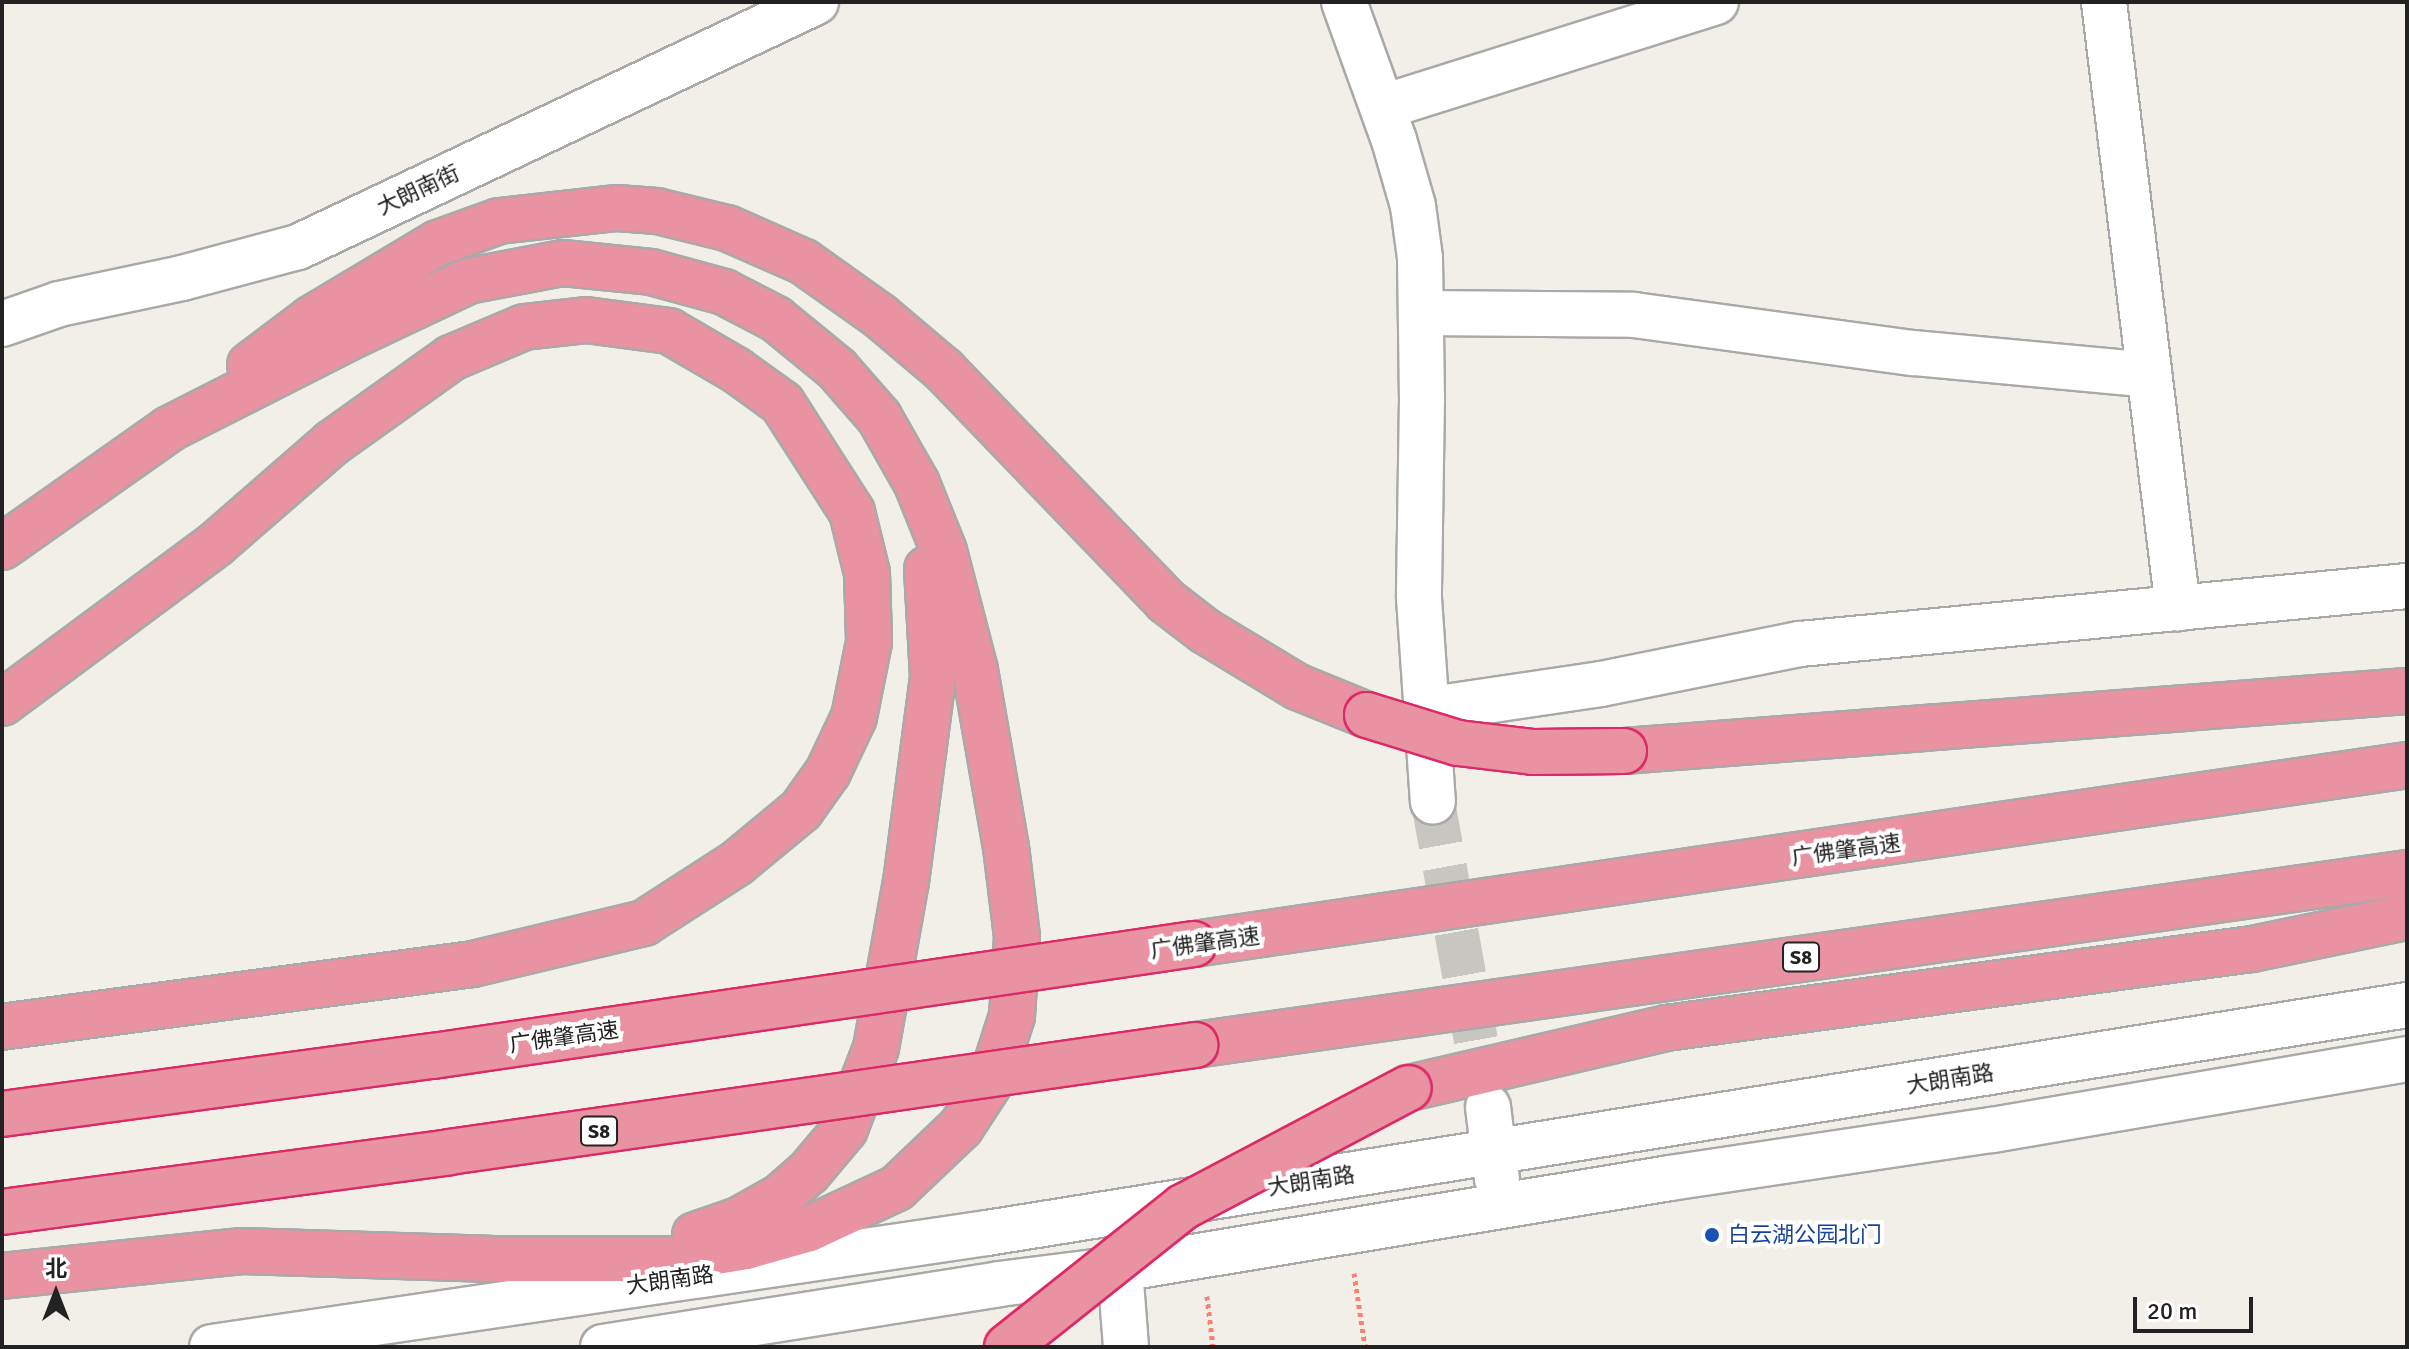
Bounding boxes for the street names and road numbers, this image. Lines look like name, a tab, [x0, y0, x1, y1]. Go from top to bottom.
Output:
street label: 大朗南街	[373, 159, 463, 221]
street label: 广佛肇高速	[1790, 829, 1902, 871]
street label: 广佛肇高速	[1149, 922, 1261, 964]
road number: S8	[1781, 941, 1821, 973]
street label: 广佛肇高速	[508, 1016, 620, 1058]
street label: 大朗南路	[1904, 1059, 1996, 1099]
road number: S8	[579, 1115, 619, 1147]
street label: 大朗南路	[1265, 1161, 1357, 1201]
street label: 大朗南路	[625, 1261, 715, 1299]

